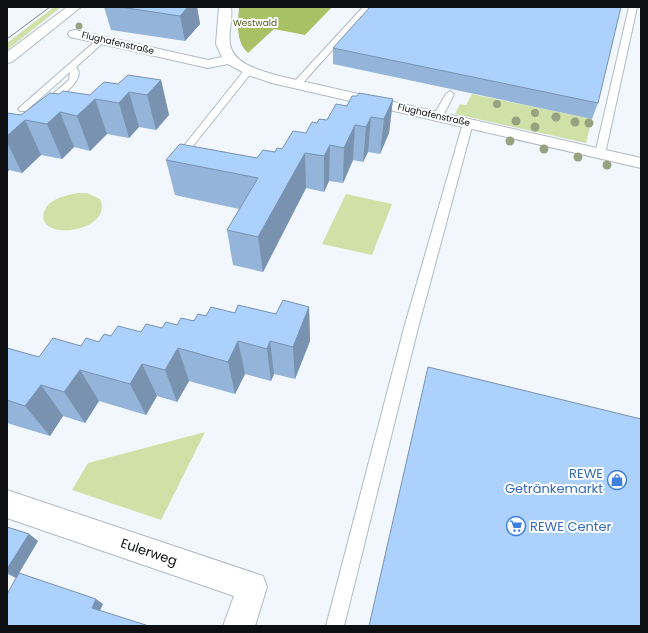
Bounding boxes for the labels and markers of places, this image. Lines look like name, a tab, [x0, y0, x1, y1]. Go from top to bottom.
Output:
place label: REWE Getränkemarkt	[505, 464, 603, 498]
shop icon: REWE Getränkemarkt	[606, 469, 628, 491]
supermarket icon: REWE Center	[505, 515, 527, 537]
place label: REWE Center	[530, 517, 612, 536]

